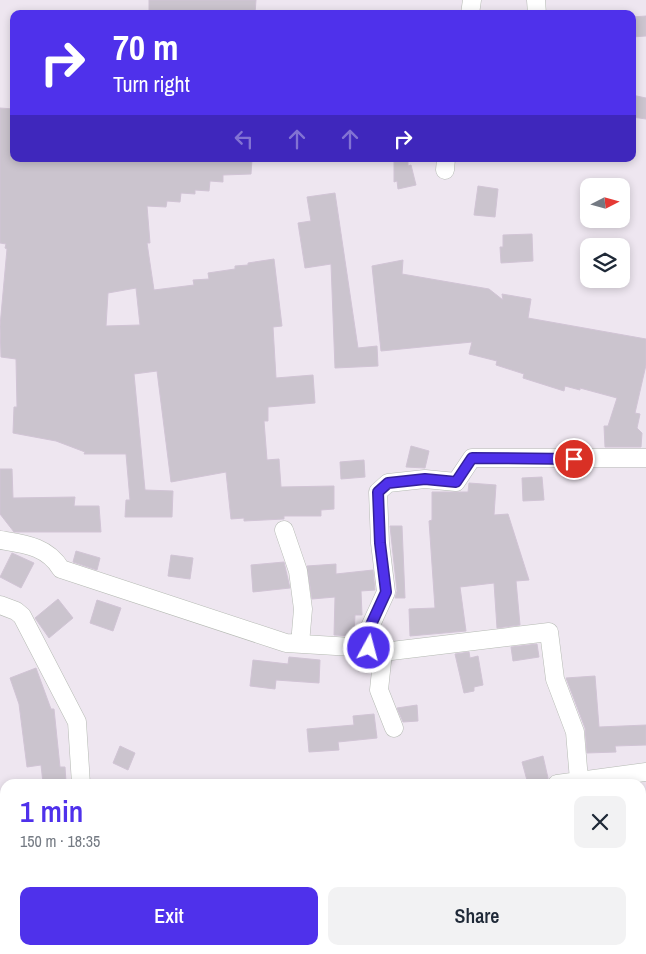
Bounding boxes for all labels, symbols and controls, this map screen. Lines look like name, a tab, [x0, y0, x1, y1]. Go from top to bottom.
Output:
text: 70 m	[113, 24, 178, 71]
icon: right	[30, 30, 95, 95]
text: Turn right	[113, 69, 190, 99]
icon: left	[230, 125, 258, 153]
icon: ahead	[283, 125, 311, 153]
icon: ahead	[336, 125, 364, 153]
icon: right	[389, 125, 417, 153]
north arrow	[580, 178, 630, 228]
map controls	[580, 178, 630, 288]
button: layers	[580, 238, 630, 288]
pin	[553, 438, 595, 480]
icon: arrive	[560, 445, 588, 473]
position arrow	[342, 621, 394, 673]
text: 1 min	[20, 791, 83, 831]
button: close	[574, 796, 626, 848]
text: 150 m · 18:35	[20, 830, 100, 852]
button: Exit	[20, 887, 318, 945]
button: Share	[328, 887, 626, 945]

